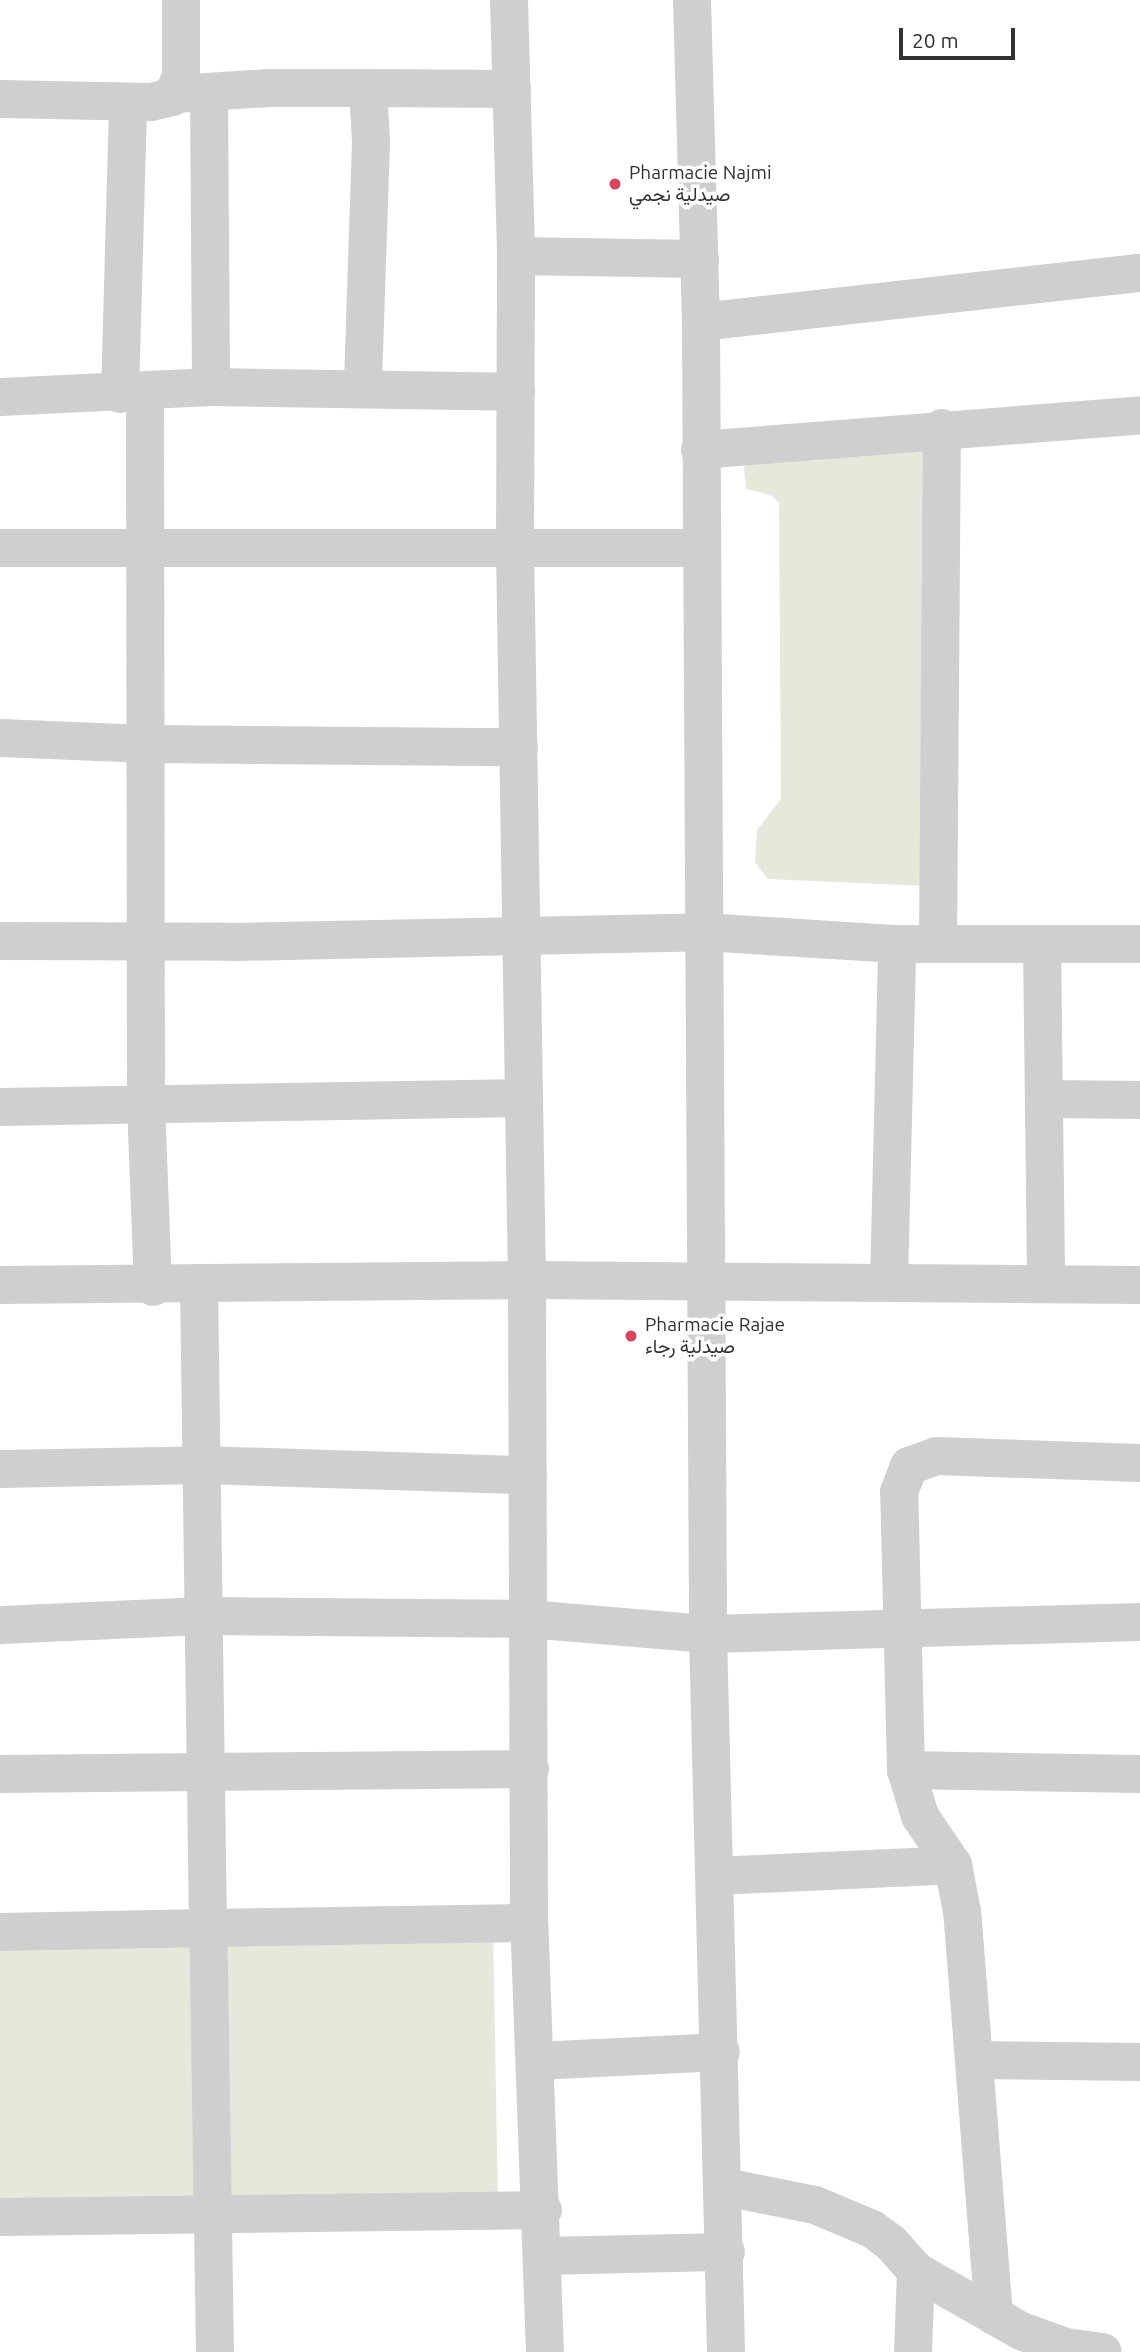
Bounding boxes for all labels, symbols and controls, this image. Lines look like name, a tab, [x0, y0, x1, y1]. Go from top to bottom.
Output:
scale bar	[902, 14, 1018, 58]
text: 20 m	[912, 28, 959, 52]
place label: Pharmacie Najmi صيدلية نجمي	[629, 162, 772, 206]
marker: Pharmacie Najmi صيدلية نجمي	[607, 176, 623, 192]
place label: Pharmacie Rajae صيدلية رجاء	[645, 1314, 785, 1358]
marker: Pharmacie Rajae صيدلية رجاء	[623, 1328, 639, 1344]

